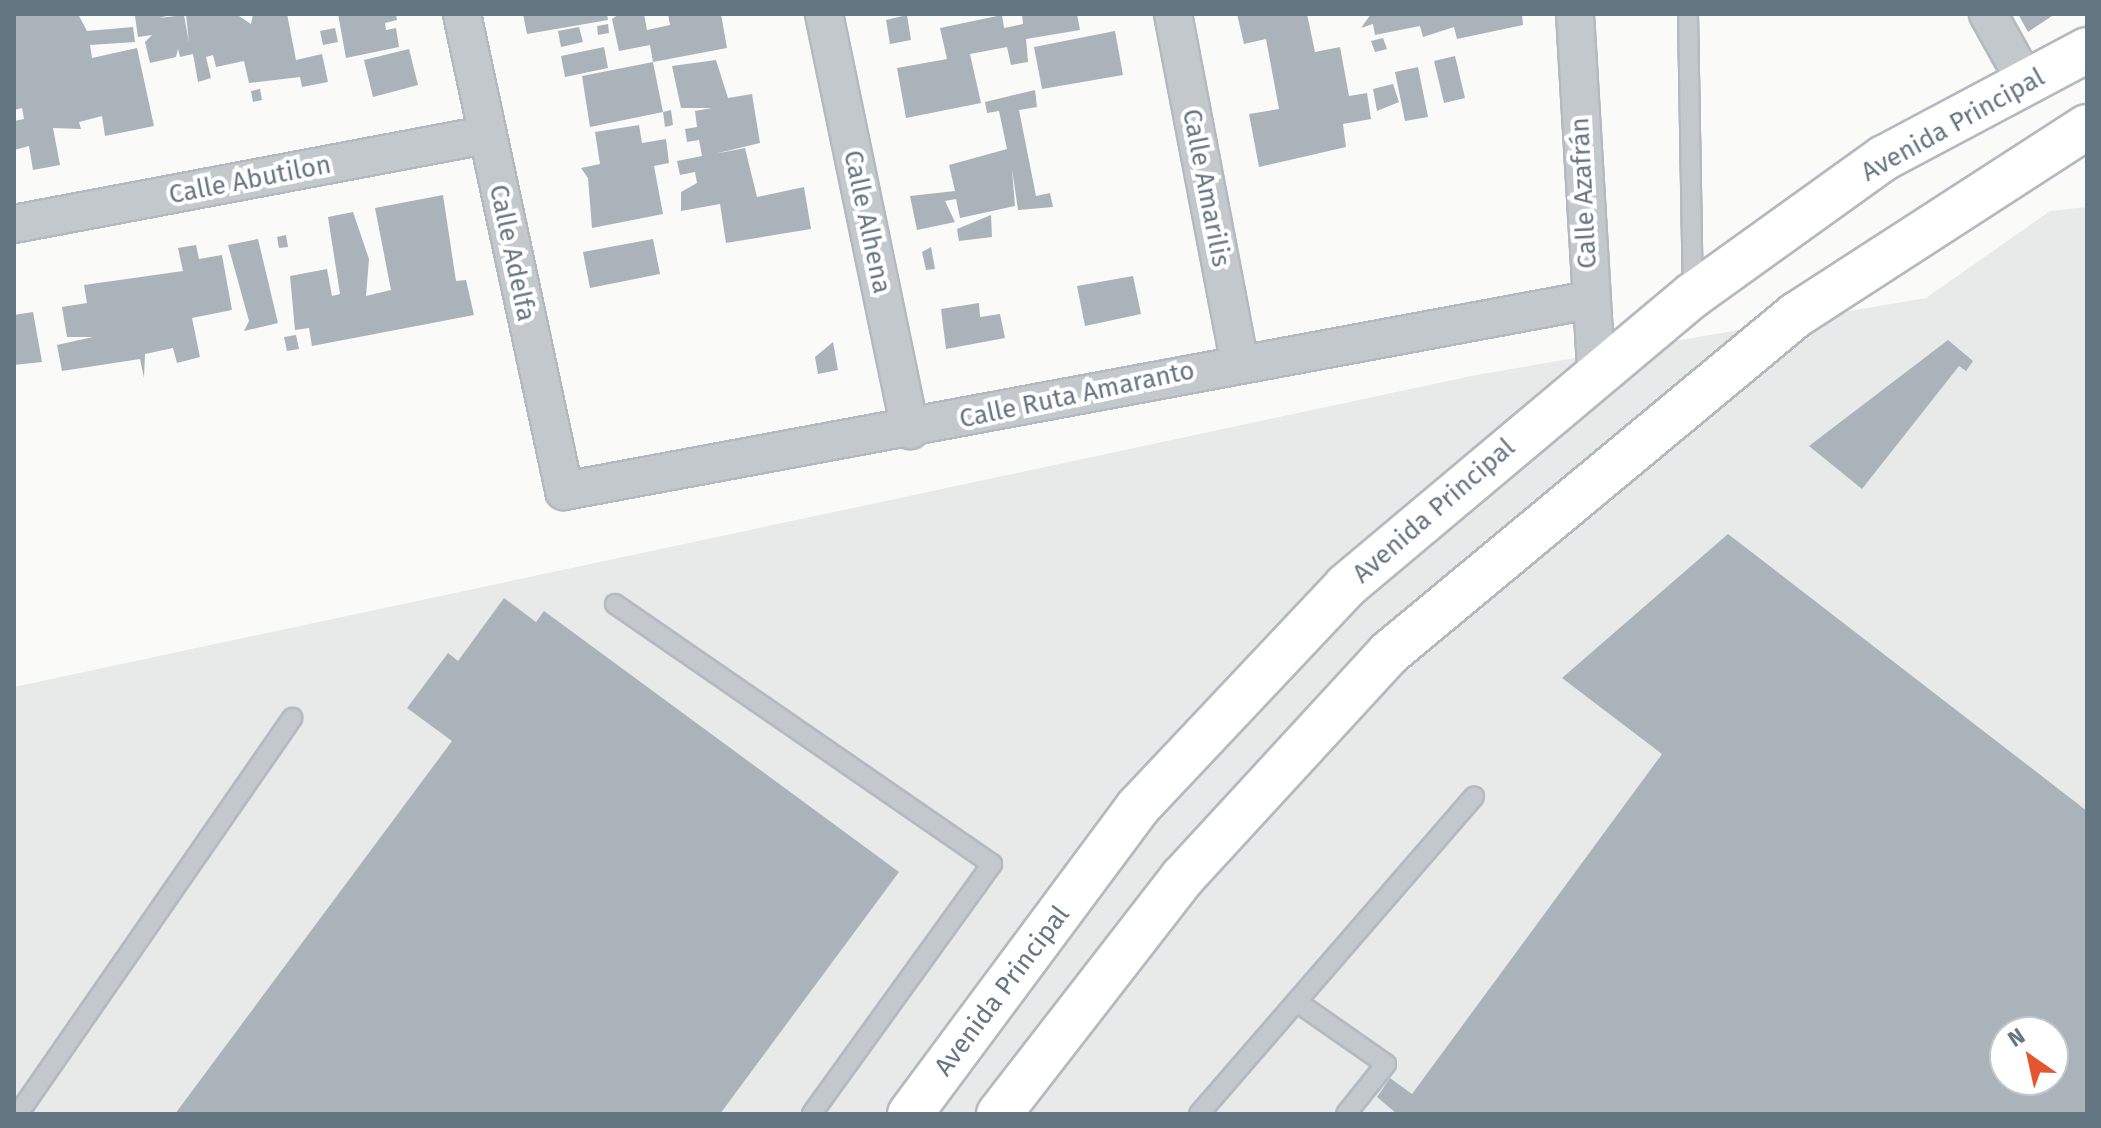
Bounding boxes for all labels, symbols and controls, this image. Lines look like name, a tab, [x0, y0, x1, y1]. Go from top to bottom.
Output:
street label: Avenida Principal	[1856, 62, 2050, 188]
street label: Calle Amarilis	[1175, 106, 1237, 270]
street label: Calle Azafrán	[1564, 116, 1604, 270]
street label: Calle Alhena	[837, 148, 897, 296]
street label: Calle Abutilon	[166, 149, 334, 211]
street label: Calle Adelfa	[482, 182, 542, 324]
street label: Calle Ruta Amaranto	[957, 355, 1197, 435]
street label: Avenida Principal	[1347, 432, 1521, 590]
street label: Avenida Principal	[928, 900, 1076, 1082]
north arrow	[1989, 1016, 2069, 1096]
text: N	[2003, 1022, 2030, 1053]

